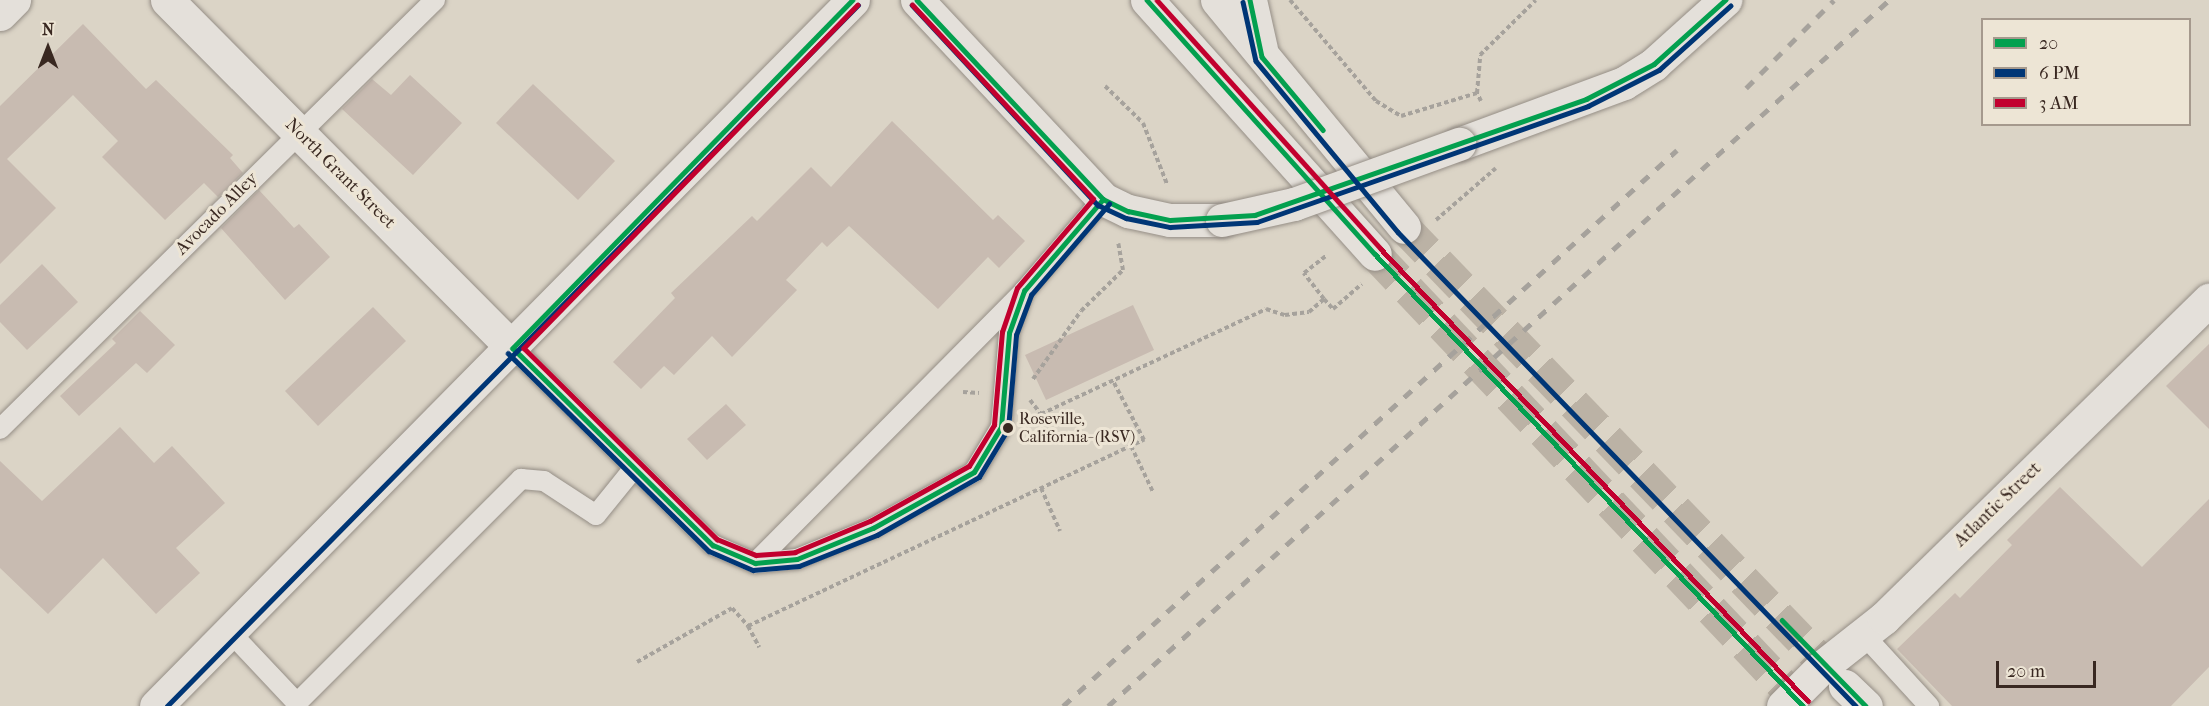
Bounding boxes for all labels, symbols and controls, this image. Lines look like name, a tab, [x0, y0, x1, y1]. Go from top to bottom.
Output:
north arrow	[18, 18, 78, 78]
legend	[1981, 18, 2191, 126]
text: N	[42, 20, 54, 39]
text: 20	[2039, 33, 2058, 54]
text: 6 PM	[2039, 63, 2080, 84]
text: 3 AM	[2039, 93, 2078, 114]
street label: North Grant Street	[280, 114, 400, 234]
street label: Avocado Alley	[171, 168, 263, 260]
place label: Roseville, California- (RSV)	[1019, 409, 1135, 447]
marker: Roseville, California- (RSV)	[1002, 422, 1014, 434]
street label: Atlantic Street	[1950, 458, 2046, 552]
scale bar	[1999, 649, 2100, 687]
text: 20 m	[2007, 661, 2045, 682]

